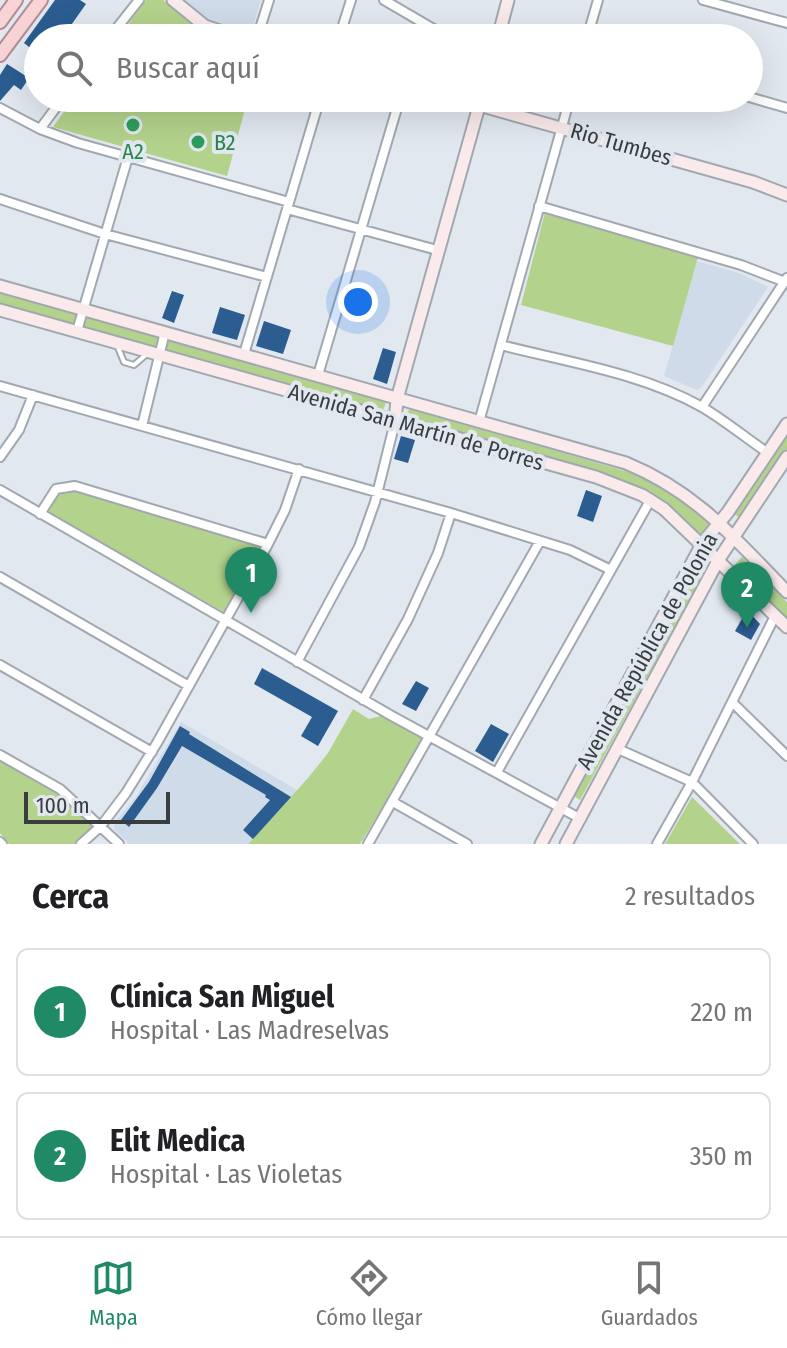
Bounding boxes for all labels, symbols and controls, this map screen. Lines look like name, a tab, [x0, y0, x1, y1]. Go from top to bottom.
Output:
search box	[24, 24, 763, 112]
icon: search	[52, 46, 96, 90]
text: Buscar aquí	[116, 50, 260, 86]
marker: A2	[124, 116, 142, 134]
street label: Rio Tumbes	[567, 117, 675, 171]
place label: B2	[214, 129, 235, 156]
marker: B2	[189, 133, 207, 151]
place label: A2	[122, 138, 144, 165]
your location	[338, 282, 378, 322]
street label: Avenida San Martín de Porres	[285, 378, 547, 476]
street label: Avenida República de Polonia	[571, 528, 723, 774]
pin: 1	[225, 547, 277, 613]
pin: 2	[721, 562, 773, 628]
scale bar	[24, 788, 170, 824]
text: 100 m	[36, 792, 90, 819]
text: Cerca	[32, 876, 109, 917]
text: 2 resultados	[625, 881, 755, 912]
text: Clínica San Miguel	[110, 979, 334, 1015]
text: 1	[55, 997, 66, 1028]
text: 220 m	[690, 997, 753, 1028]
text: Hospital · Las Madreselvas	[110, 1015, 389, 1046]
text: Elit Medica	[110, 1123, 245, 1159]
text: 2	[54, 1141, 66, 1172]
text: 350 m	[690, 1141, 753, 1172]
text: Hospital · Las Violetas	[110, 1159, 342, 1190]
tab: Mapa	[89, 1256, 138, 1331]
tab: Cómo llegar	[316, 1256, 423, 1331]
tab: Guardados	[601, 1256, 698, 1331]

